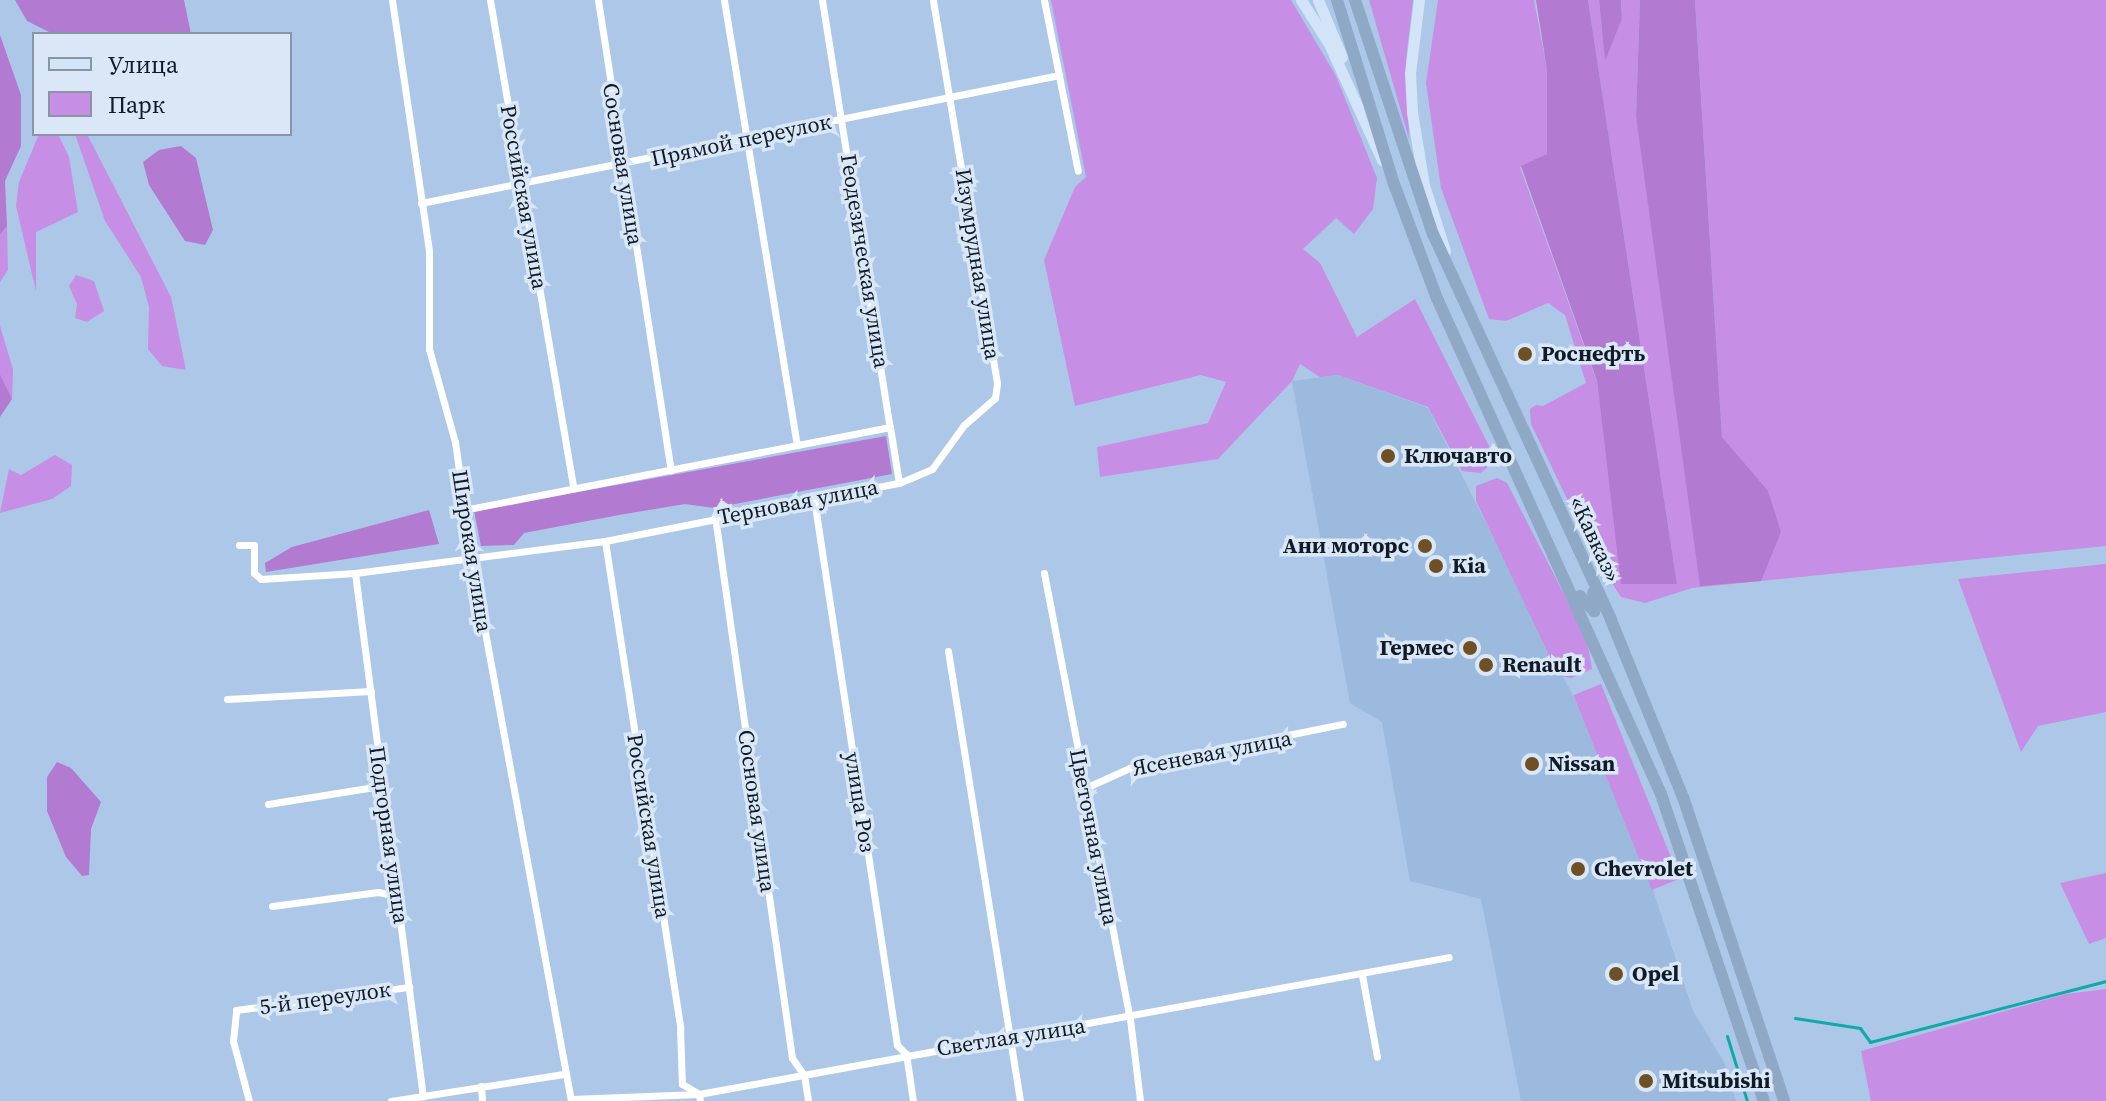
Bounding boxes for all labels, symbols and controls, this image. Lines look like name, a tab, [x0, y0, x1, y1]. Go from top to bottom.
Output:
legend	[32, 32, 292, 136]
text: Улица	[108, 48, 178, 81]
street label: Сосновая улица	[597, 81, 649, 247]
text: Парк	[108, 88, 165, 121]
street label: Российская улица	[495, 103, 553, 291]
street label: Прямой переулок	[648, 108, 834, 172]
street label: Геодезическая улица	[835, 152, 895, 370]
street label: Изумрудная улица	[950, 167, 1006, 361]
place label: Роснефть	[1541, 341, 1645, 367]
marker: Роснефть	[1516, 345, 1534, 363]
place label: Ключавто	[1404, 443, 1512, 469]
marker: Ключавто	[1379, 447, 1397, 465]
street label: Широкая улица	[446, 468, 498, 634]
street label: Терновая улица	[716, 474, 880, 530]
street label: «Кавказ»	[1564, 492, 1626, 586]
place label: Ани моторс	[1283, 533, 1409, 559]
marker: Ани моторс	[1416, 537, 1434, 555]
place label: Kia	[1452, 553, 1486, 579]
marker: Kia	[1427, 557, 1445, 575]
place label: Гермес	[1379, 635, 1454, 661]
marker: Гермес	[1461, 639, 1479, 657]
place label: Renault	[1502, 652, 1581, 678]
marker: Renault	[1477, 656, 1495, 674]
street label: Ясеневая улица	[1130, 725, 1294, 781]
street label: Сосновая улица	[733, 728, 781, 894]
street label: Российская улица	[621, 732, 677, 920]
street label: Подгорная улица	[363, 744, 415, 926]
street label: Цветочная улица	[1064, 747, 1124, 927]
street label: улица Роз	[839, 750, 881, 854]
place label: Nissan	[1548, 751, 1615, 777]
marker: Nissan	[1523, 755, 1541, 773]
place label: Chevrolet	[1594, 856, 1693, 882]
marker: Chevrolet	[1569, 860, 1587, 878]
place label: Opel	[1632, 961, 1679, 987]
marker: Opel	[1607, 965, 1625, 983]
street label: 5-й переулок	[258, 976, 392, 1020]
street label: Светлая улица	[935, 1012, 1087, 1062]
place label: Mitsubishi	[1662, 1068, 1770, 1094]
marker: Mitsubishi	[1637, 1072, 1655, 1090]

